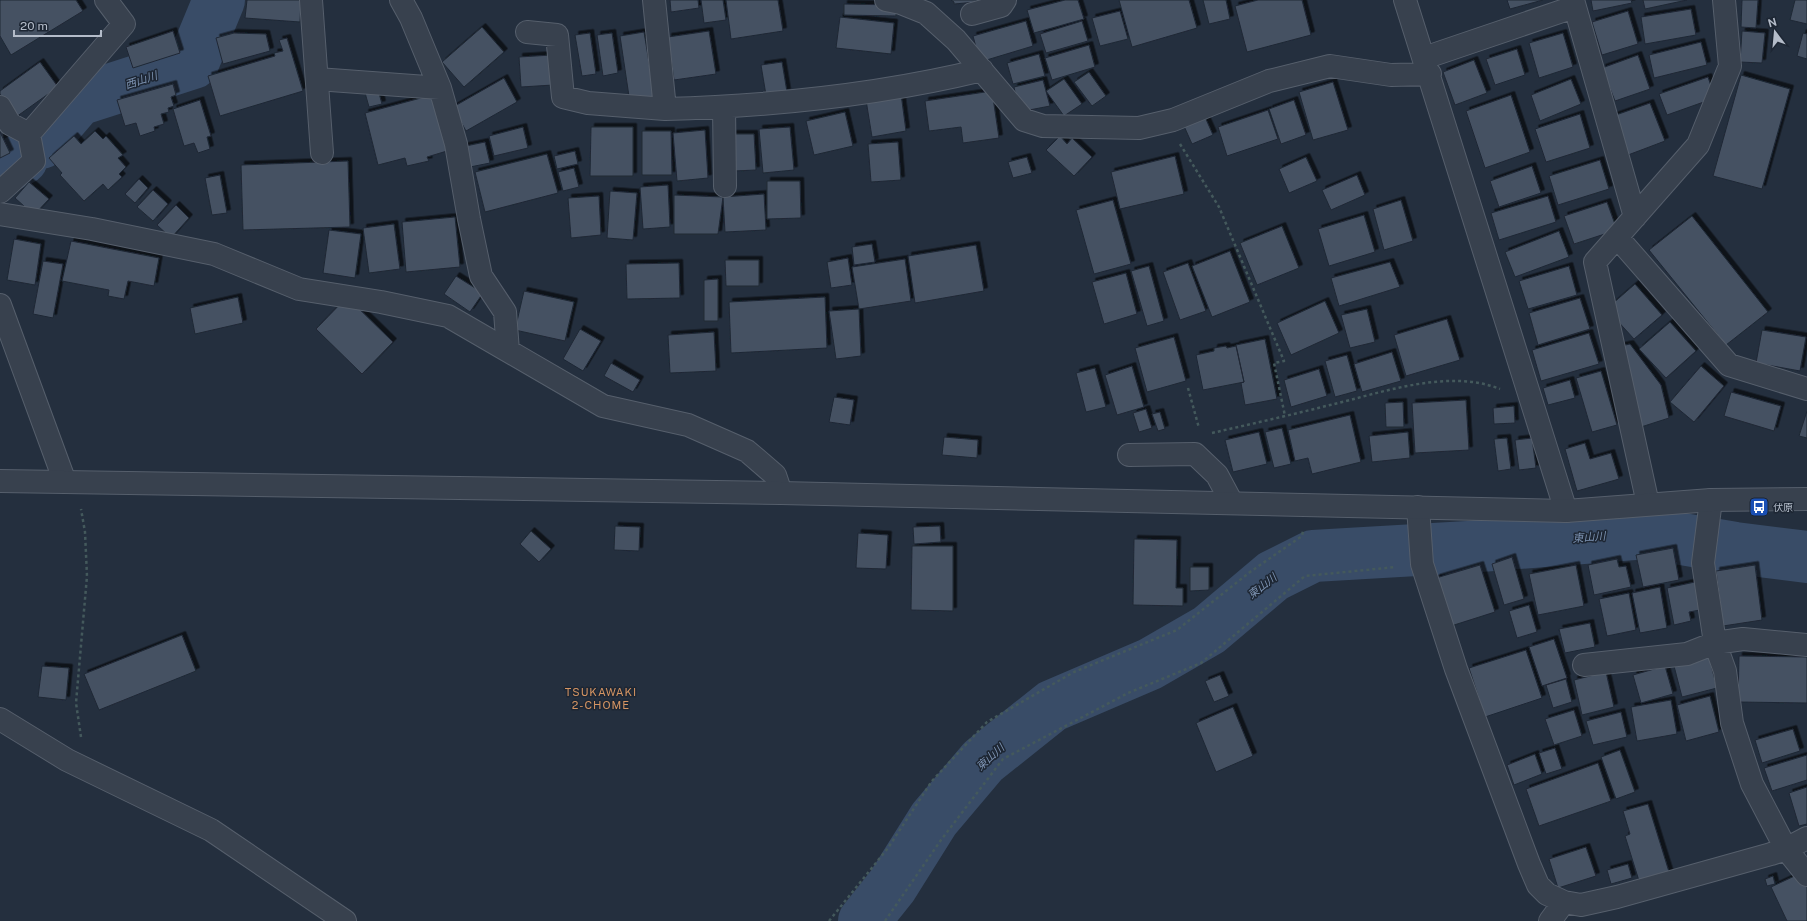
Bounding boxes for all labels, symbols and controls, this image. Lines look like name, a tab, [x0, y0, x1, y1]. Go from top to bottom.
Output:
scale bar	[14, 12, 101, 38]
north arrow	[1755, 12, 1795, 52]
text: N	[1766, 15, 1778, 29]
text: 20 m	[20, 19, 48, 33]
water label: 西山川	[123, 69, 159, 91]
bus stop icon: 伏原	[1748, 496, 1770, 518]
place label: 伏原	[1773, 501, 1793, 513]
water label: 東山川	[1572, 530, 1607, 544]
water label: 東山川	[1245, 570, 1279, 601]
district label: TSUKAWAKI 2-CHOME	[565, 686, 637, 711]
water label: 東山川	[974, 741, 1007, 772]

